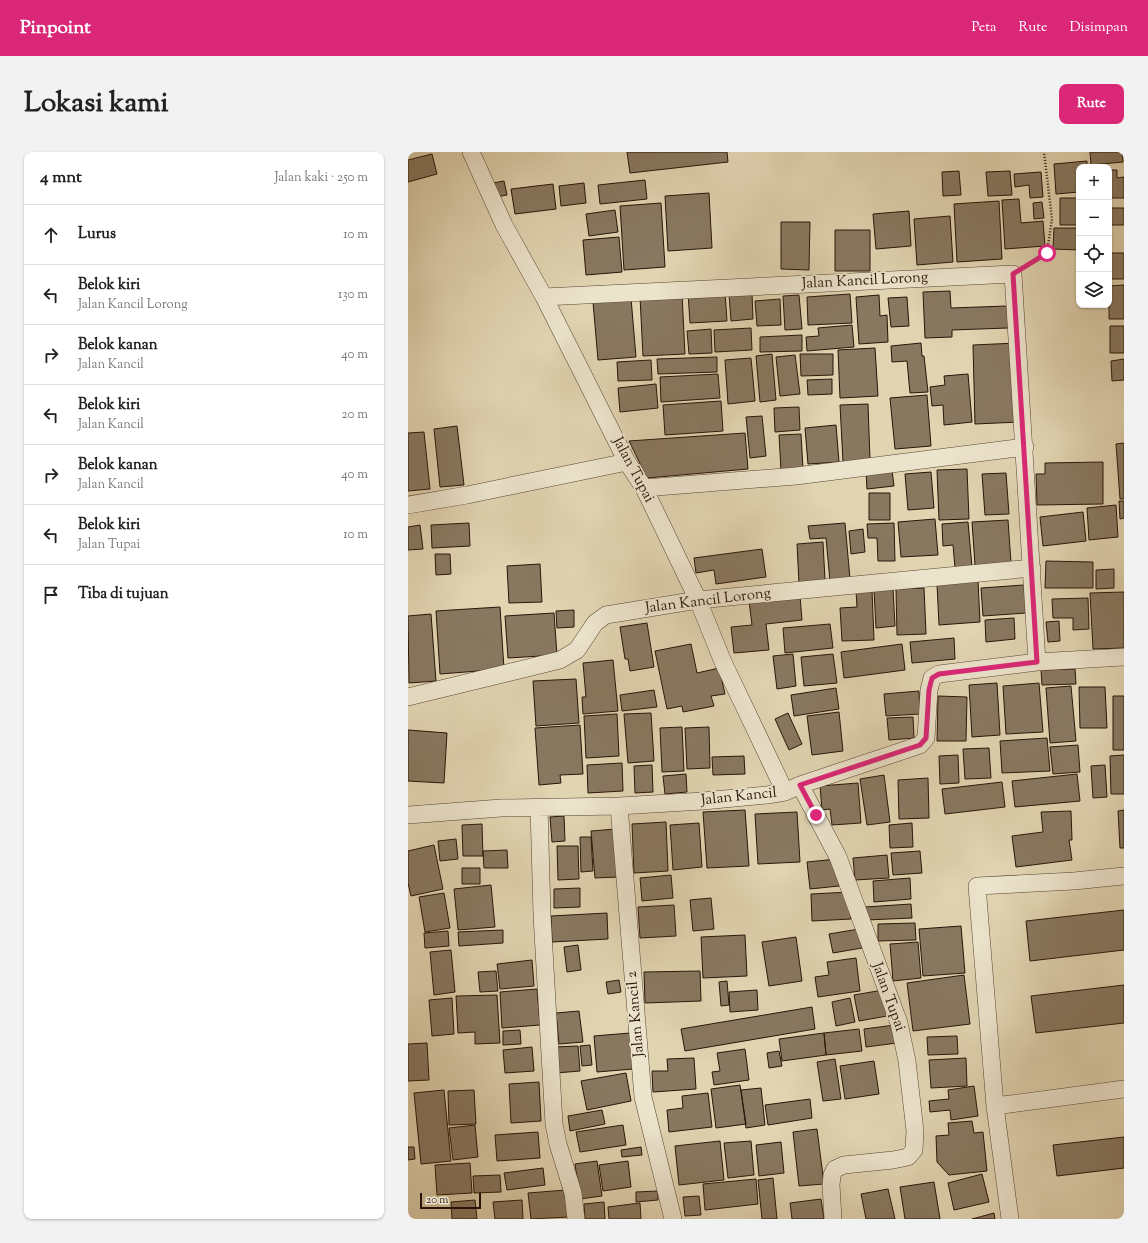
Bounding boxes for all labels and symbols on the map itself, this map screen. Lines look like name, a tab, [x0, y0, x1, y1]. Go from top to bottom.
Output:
route start	[1038, 244, 1056, 262]
street label: Jalan Kancil Lorong	[800, 267, 929, 295]
street label: Jalan Tupai	[606, 432, 659, 507]
street label: Jalan Kancil Lorong	[643, 583, 772, 619]
street label: Jalan Kancil	[699, 783, 778, 812]
route end	[807, 806, 825, 824]
street label: Jalan Tupai	[866, 959, 910, 1034]
street label: Jalan Kancil 2	[622, 970, 650, 1059]
scale bar	[420, 1191, 481, 1210]

